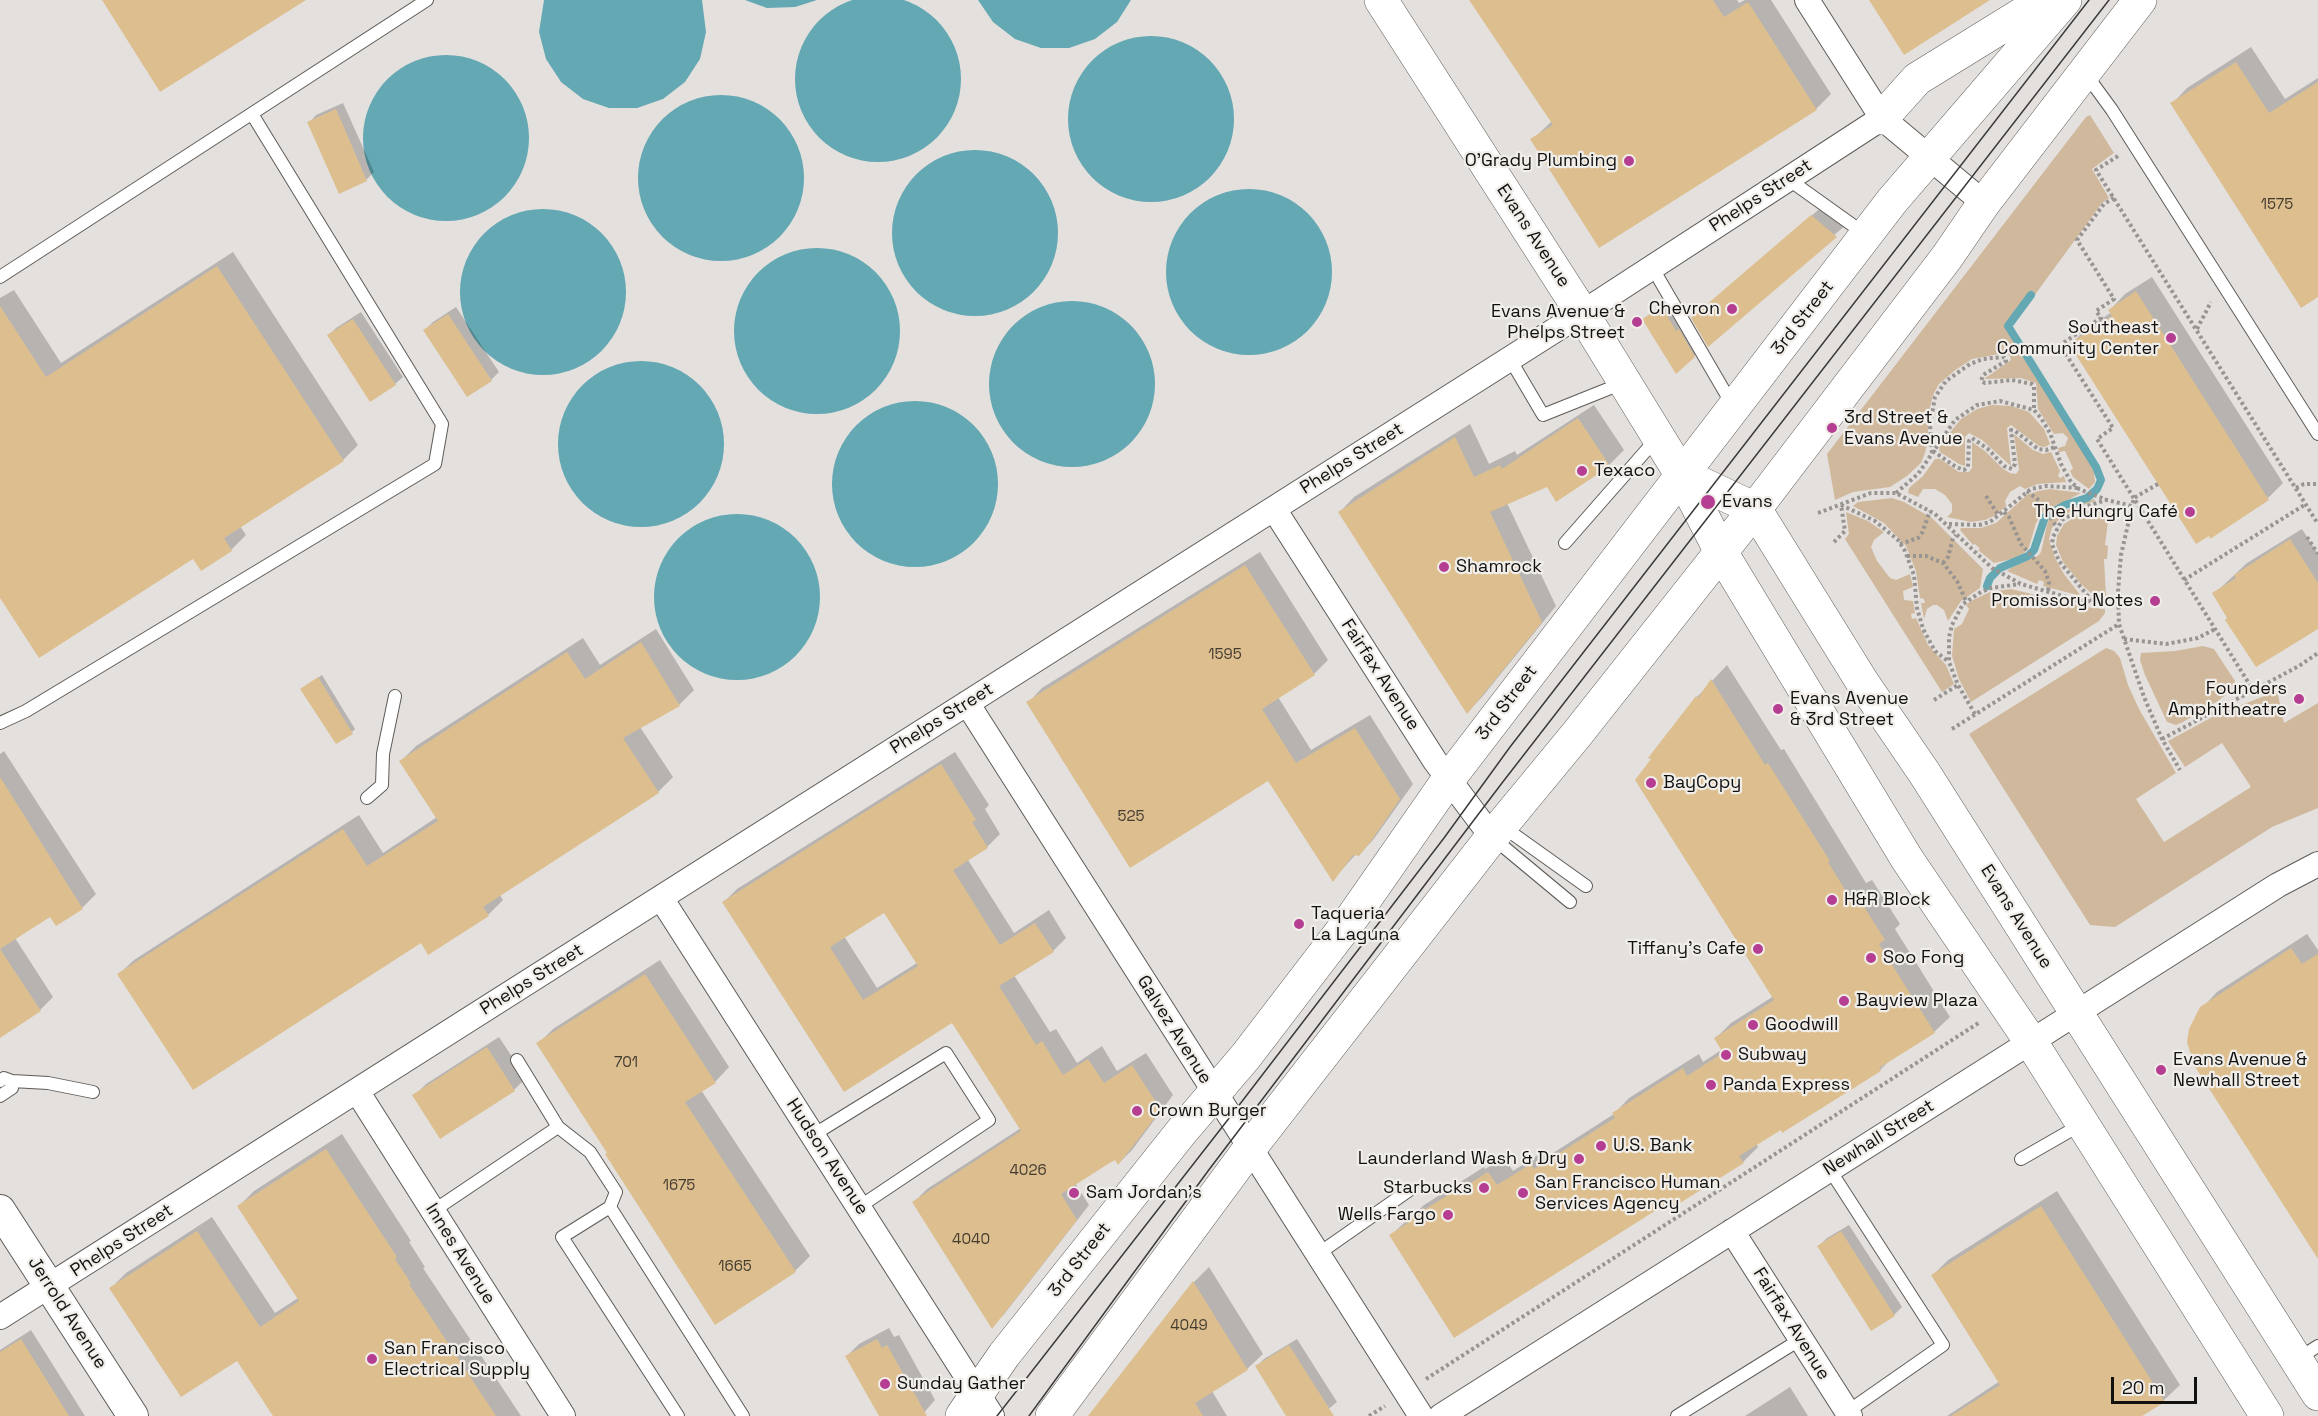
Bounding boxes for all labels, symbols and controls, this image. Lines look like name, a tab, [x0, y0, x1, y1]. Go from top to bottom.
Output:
place label: O'Grady Plumbing	[1465, 150, 1617, 172]
marker: O'Grady Plumbing	[1622, 154, 1636, 168]
street label: Phelps Street	[1706, 155, 1816, 237]
street label: Evans Avenue	[1492, 180, 1574, 292]
house number: 1575	[2261, 196, 2293, 214]
street label: 3rd Street	[1767, 276, 1839, 360]
place label: Chevron	[1649, 298, 1720, 320]
place label: Evans Avenue & Phelps Street	[1491, 301, 1625, 344]
marker: Chevron	[1725, 302, 1739, 316]
marker: Evans Avenue & Phelps Street	[1630, 315, 1644, 329]
place label: Southeast Community Center	[1997, 317, 2159, 360]
marker: Southeast Community Center	[2164, 331, 2178, 345]
place label: 3rd Street & Evans Avenue	[1844, 407, 1963, 450]
street label: Phelps Street	[1296, 419, 1408, 499]
marker: 3rd Street & Evans Avenue	[1825, 421, 1839, 435]
place label: Texaco	[1594, 460, 1655, 482]
marker: Texaco	[1575, 464, 1589, 478]
place label: Evans	[1722, 491, 1772, 513]
marker: Evans	[1699, 493, 1717, 511]
place label: The Hungry Café	[2034, 501, 2178, 523]
marker: The Hungry Café	[2183, 505, 2197, 519]
place label: Shamrock	[1456, 556, 1542, 578]
marker: Shamrock	[1437, 560, 1451, 574]
place label: Promissory Notes	[1991, 590, 2143, 612]
marker: Promissory Notes	[2148, 594, 2162, 608]
street label: Fairfax Avenue	[1336, 615, 1424, 735]
house number: 1595	[1208, 646, 1242, 664]
street label: 3rd Street	[1472, 661, 1542, 745]
place label: Founders Amphitheatre	[2168, 678, 2287, 720]
street label: Phelps Street	[886, 679, 998, 759]
place label: Evans Avenue & 3rd Street	[1790, 688, 1909, 730]
marker: Founders Amphitheatre	[2292, 692, 2306, 706]
marker: Evans Avenue & 3rd Street	[1771, 702, 1785, 716]
place label: BayCopy	[1663, 772, 1741, 794]
marker: BayCopy	[1644, 776, 1658, 790]
house number: 525	[1118, 808, 1144, 826]
street label: Evans Avenue	[1975, 861, 2057, 973]
place label: H&R Block	[1844, 889, 1931, 911]
marker: H&R Block	[1825, 893, 1839, 907]
place label: Taqueria La Laguna	[1311, 903, 1400, 946]
marker: Taqueria La Laguna	[1292, 917, 1306, 931]
place label: Tiffany's Cafe	[1627, 938, 1746, 960]
street label: Phelps Street	[476, 940, 588, 1020]
marker: Tiffany's Cafe	[1751, 942, 1765, 956]
place label: Soo Fong	[1883, 947, 1964, 969]
marker: Soo Fong	[1864, 951, 1878, 965]
street label: Galvez Avenue	[1132, 972, 1216, 1088]
place label: Bayview Plaza	[1856, 990, 1978, 1012]
marker: Bayview Plaza	[1837, 994, 1851, 1008]
place label: Goodwill	[1765, 1014, 1838, 1036]
marker: Goodwill	[1746, 1018, 1760, 1032]
place label: Subway	[1738, 1044, 1807, 1066]
marker: Subway	[1719, 1048, 1733, 1062]
place label: Evans Avenue & Newhall Street	[2173, 1049, 2307, 1092]
house number: 701	[614, 1054, 638, 1072]
marker: Evans Avenue & Newhall Street	[2154, 1063, 2168, 1077]
place label: Panda Express	[1723, 1074, 1850, 1096]
marker: Panda Express	[1704, 1078, 1718, 1092]
street label: Hudson Avenue	[781, 1095, 873, 1219]
street label: Newhall Street	[1820, 1095, 1938, 1181]
place label: Crown Burger	[1149, 1100, 1266, 1122]
marker: Crown Burger	[1130, 1104, 1144, 1118]
place label: U.S. Bank	[1613, 1135, 1692, 1157]
marker: U.S. Bank	[1594, 1139, 1608, 1153]
place label: Launderland Wash & Dry	[1358, 1148, 1567, 1170]
marker: Launderland Wash & Dry	[1572, 1152, 1586, 1166]
house number: 4026	[1009, 1162, 1047, 1180]
place label: San Francisco Human Services Agency	[1535, 1172, 1720, 1214]
house number: 1675	[663, 1177, 695, 1195]
place label: Starbucks	[1383, 1177, 1472, 1199]
marker: Starbucks	[1477, 1181, 1491, 1195]
place label: Sam Jordan's	[1086, 1182, 1202, 1204]
marker: Sam Jordan's	[1067, 1186, 1081, 1200]
marker: San Francisco Human Services Agency	[1516, 1186, 1530, 1200]
street label: Phelps Street	[67, 1200, 177, 1282]
street label: Innes Avenue	[420, 1200, 500, 1308]
place label: Wells Fargo	[1338, 1204, 1436, 1226]
marker: Wells Fargo	[1441, 1208, 1455, 1222]
street label: 3rd Street	[1044, 1218, 1116, 1302]
house number: 4040	[952, 1231, 990, 1249]
street label: Jerrold Avenue	[23, 1253, 111, 1373]
house number: 1665	[718, 1258, 752, 1276]
street label: Fairfax Avenue	[1748, 1264, 1834, 1384]
house number: 4049	[1170, 1317, 1208, 1335]
place label: San Francisco Electrical Supply	[384, 1338, 530, 1380]
marker: San Francisco Electrical Supply	[365, 1352, 379, 1366]
scale bar	[2114, 1365, 2200, 1403]
place label: Sunday Gather	[897, 1373, 1026, 1395]
text: 20 m	[2122, 1376, 2165, 1399]
marker: Sunday Gather	[878, 1377, 892, 1391]

